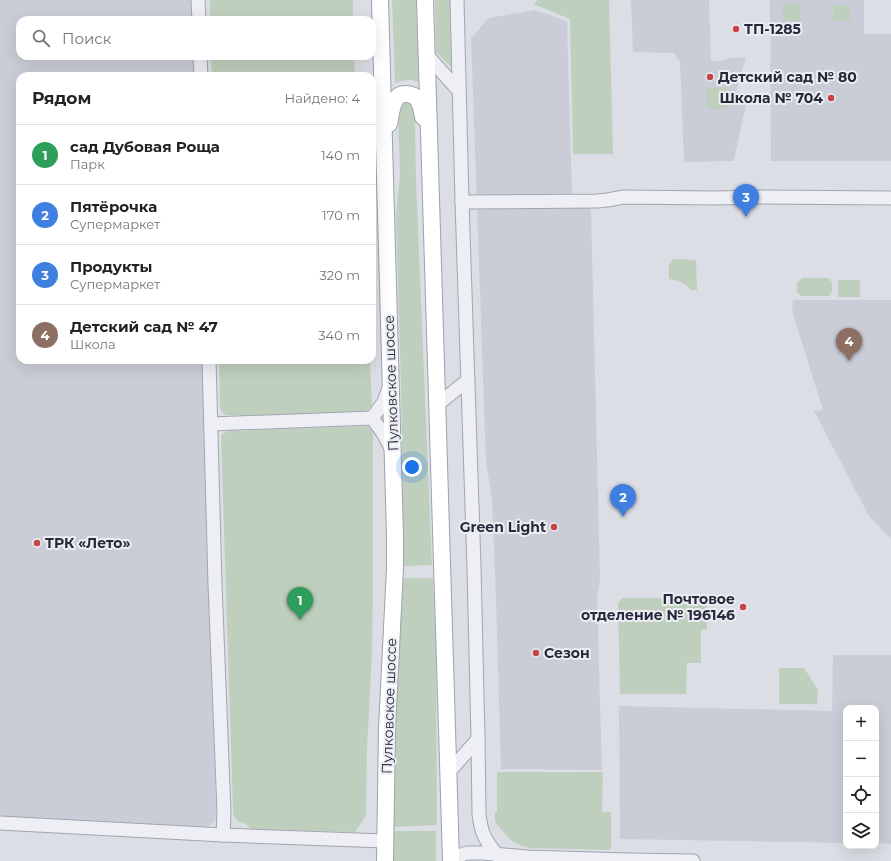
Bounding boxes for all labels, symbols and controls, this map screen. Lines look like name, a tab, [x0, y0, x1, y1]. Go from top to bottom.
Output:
search box	[16, 16, 376, 60]
place label: ТП-1285	[744, 20, 801, 38]
marker: ТП-1285	[731, 24, 741, 34]
icon: search	[30, 27, 52, 49]
text: Поиск	[62, 29, 111, 48]
place label: Детский сад № 80	[718, 68, 857, 86]
marker: Детский сад № 80	[705, 72, 715, 82]
text: Рядом	[32, 88, 91, 108]
place label: Школа № 704	[720, 89, 823, 107]
text: Найдено: 4	[285, 90, 360, 106]
marker: Школа № 704	[826, 93, 836, 103]
text: сад Дубовая Роща	[70, 137, 220, 156]
text: 1	[42, 147, 48, 163]
text: 140 m	[321, 147, 360, 163]
text: Парк	[70, 156, 105, 172]
pin: 3	[733, 184, 759, 217]
text: Пятёрочка	[70, 197, 157, 216]
text: 2	[41, 207, 49, 223]
text: 170 m	[322, 207, 360, 223]
text: Супермаркет	[70, 216, 160, 232]
text: Продукты	[70, 257, 152, 276]
text: 3	[41, 267, 49, 283]
text: 320 m	[320, 267, 360, 283]
text: Супермаркет	[70, 276, 160, 292]
street label: Пулковское шоссе	[380, 315, 402, 451]
text: Детский сад № 47	[70, 317, 218, 336]
text: 4	[41, 327, 49, 343]
text: 340 m	[318, 327, 360, 343]
pin: 4	[836, 328, 862, 361]
text: Школа	[70, 336, 116, 352]
your location	[402, 457, 422, 477]
pin: 2	[610, 484, 636, 517]
place label: Green Light	[460, 518, 546, 536]
marker: Green Light	[549, 522, 559, 532]
place label: ТРК «Лето»	[45, 534, 130, 552]
marker: ТРК «Лето»	[32, 538, 42, 548]
pin: 1	[287, 587, 313, 620]
place label: Почтовое отделение № 196146	[581, 590, 735, 624]
marker: Почтовое отделение № 196146	[738, 602, 748, 612]
street label: Пулковское шоссе	[378, 638, 400, 774]
place label: Сезон	[544, 644, 590, 662]
marker: Сезон	[531, 648, 541, 658]
map controls	[843, 705, 879, 849]
button: +	[843, 705, 879, 741]
button: −	[843, 741, 879, 777]
button: locate	[843, 777, 879, 813]
button: layers	[843, 813, 879, 849]

